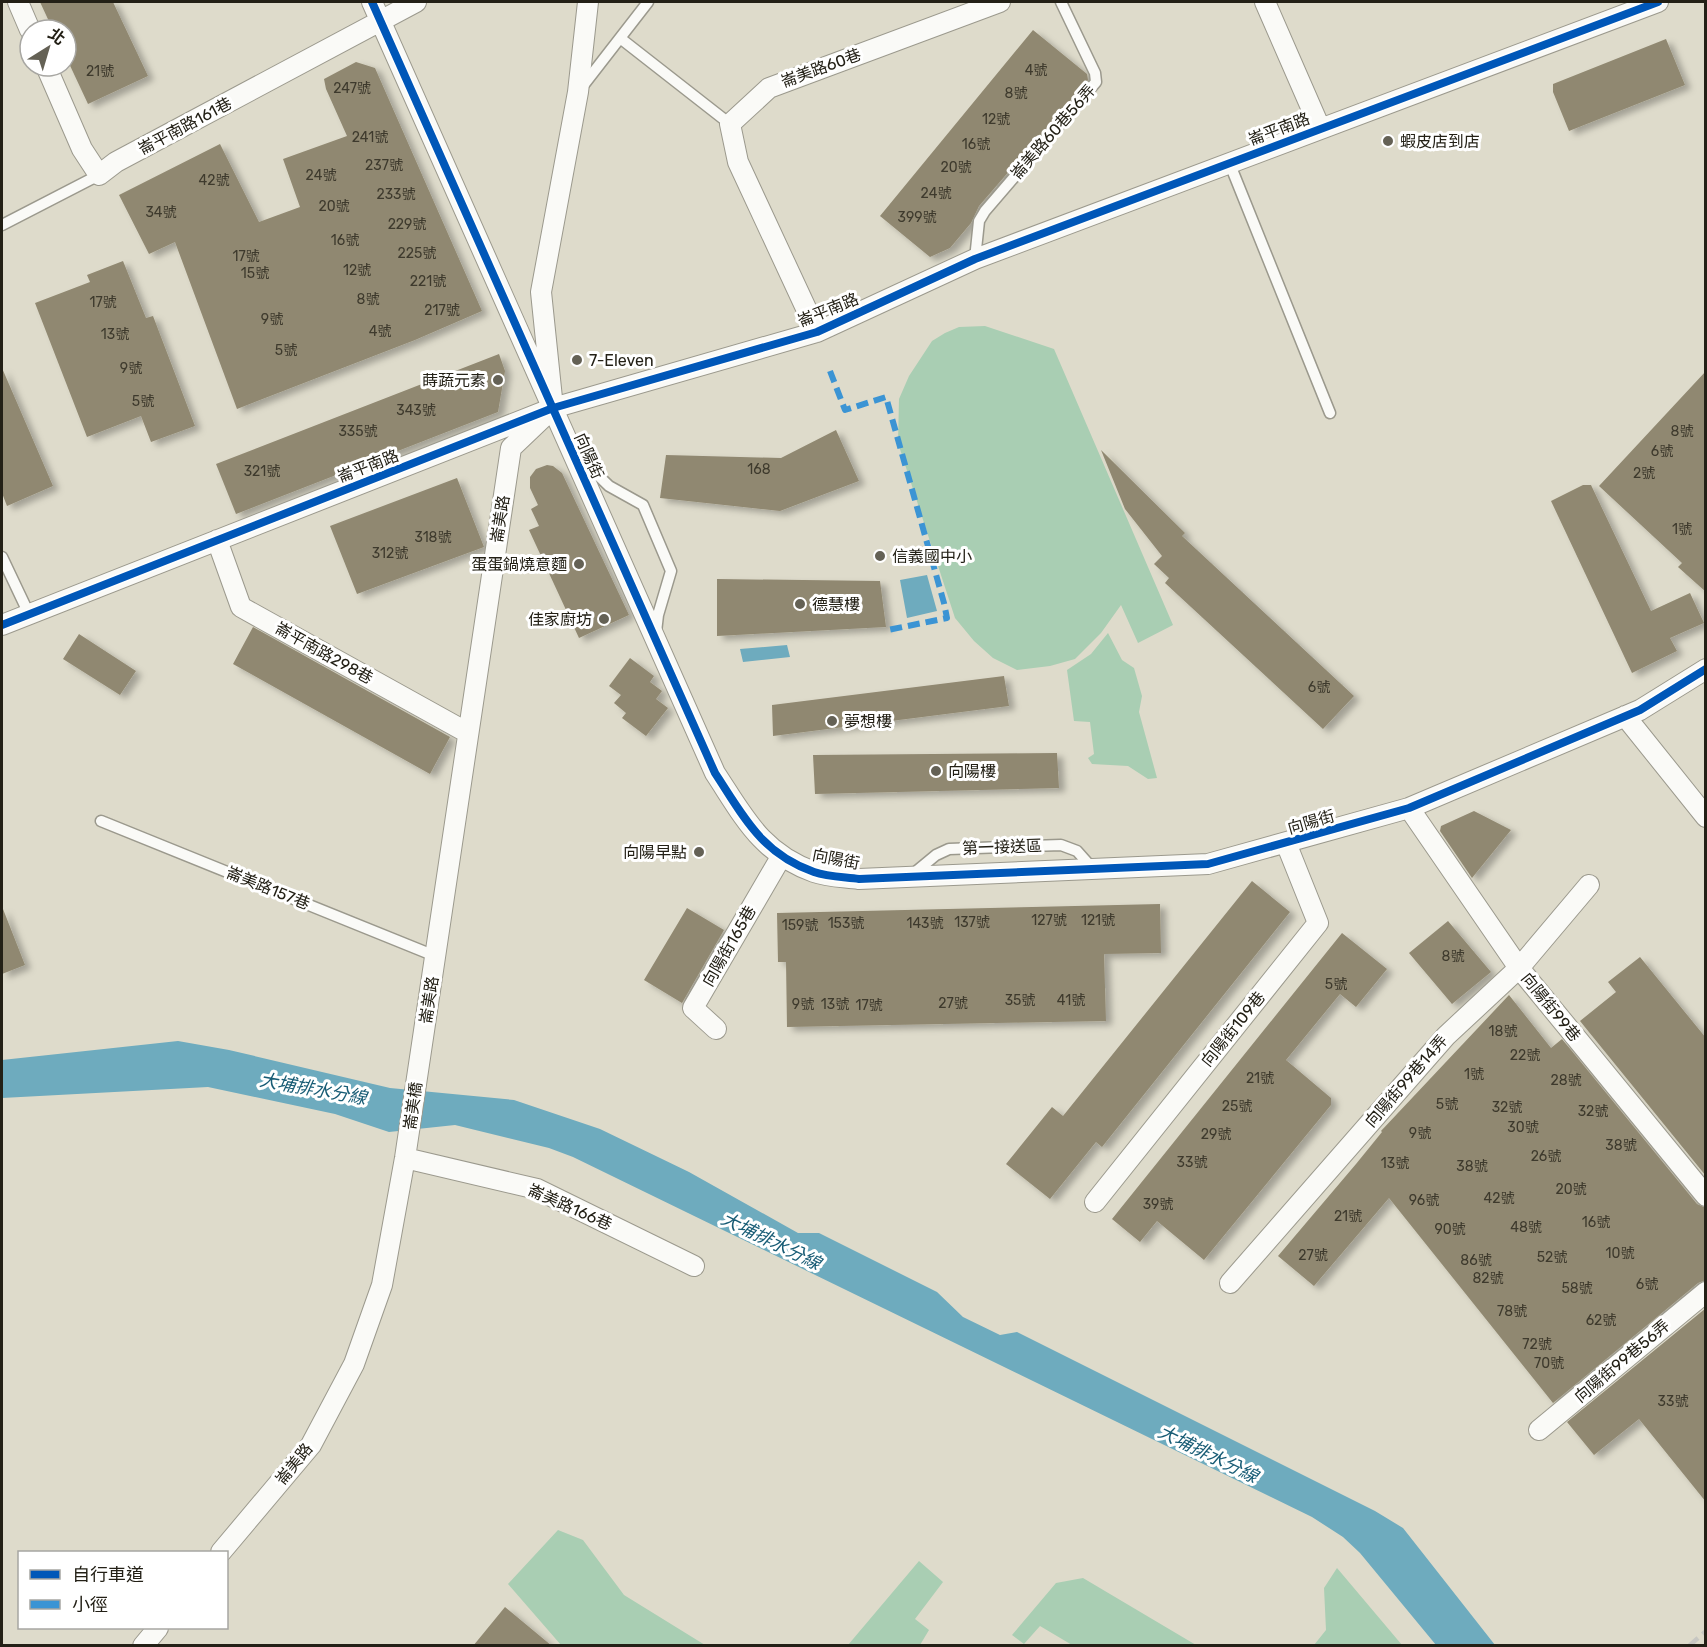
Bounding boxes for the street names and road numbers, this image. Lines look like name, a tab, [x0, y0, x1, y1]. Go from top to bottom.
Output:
street label: 崙美路60巷	[778, 45, 864, 91]
street label: 崙美路60巷56弄	[1007, 81, 1099, 183]
street label: 崙平南路161巷	[135, 93, 235, 159]
street label: 崙平南路	[1246, 109, 1312, 149]
street label: 崙平南路	[795, 289, 861, 331]
street label: 向陽街	[571, 430, 607, 482]
street label: 崙平南路	[335, 446, 401, 486]
street label: 崙美路	[487, 494, 513, 544]
street label: 崙平南路298巷	[272, 618, 376, 688]
street label: 向陽街	[1285, 806, 1337, 838]
street label: 第一接送區	[962, 836, 1042, 858]
street label: 向陽街	[811, 845, 861, 873]
street label: 崙美路157巷	[223, 863, 313, 913]
street label: 向陽街165巷	[698, 902, 760, 990]
street label: 向陽街99巷	[1518, 969, 1584, 1045]
street label: 崙美路	[416, 975, 442, 1025]
street label: 向陽街109巷	[1197, 988, 1269, 1070]
street label: 向陽街99巷14弄	[1361, 1031, 1451, 1131]
street label: 崙美橋	[400, 1081, 426, 1131]
street label: 崙美路166巷	[525, 1180, 615, 1234]
street label: 向陽街99巷56弄	[1571, 1316, 1673, 1406]
street label: 崙美路	[272, 1439, 316, 1489]

